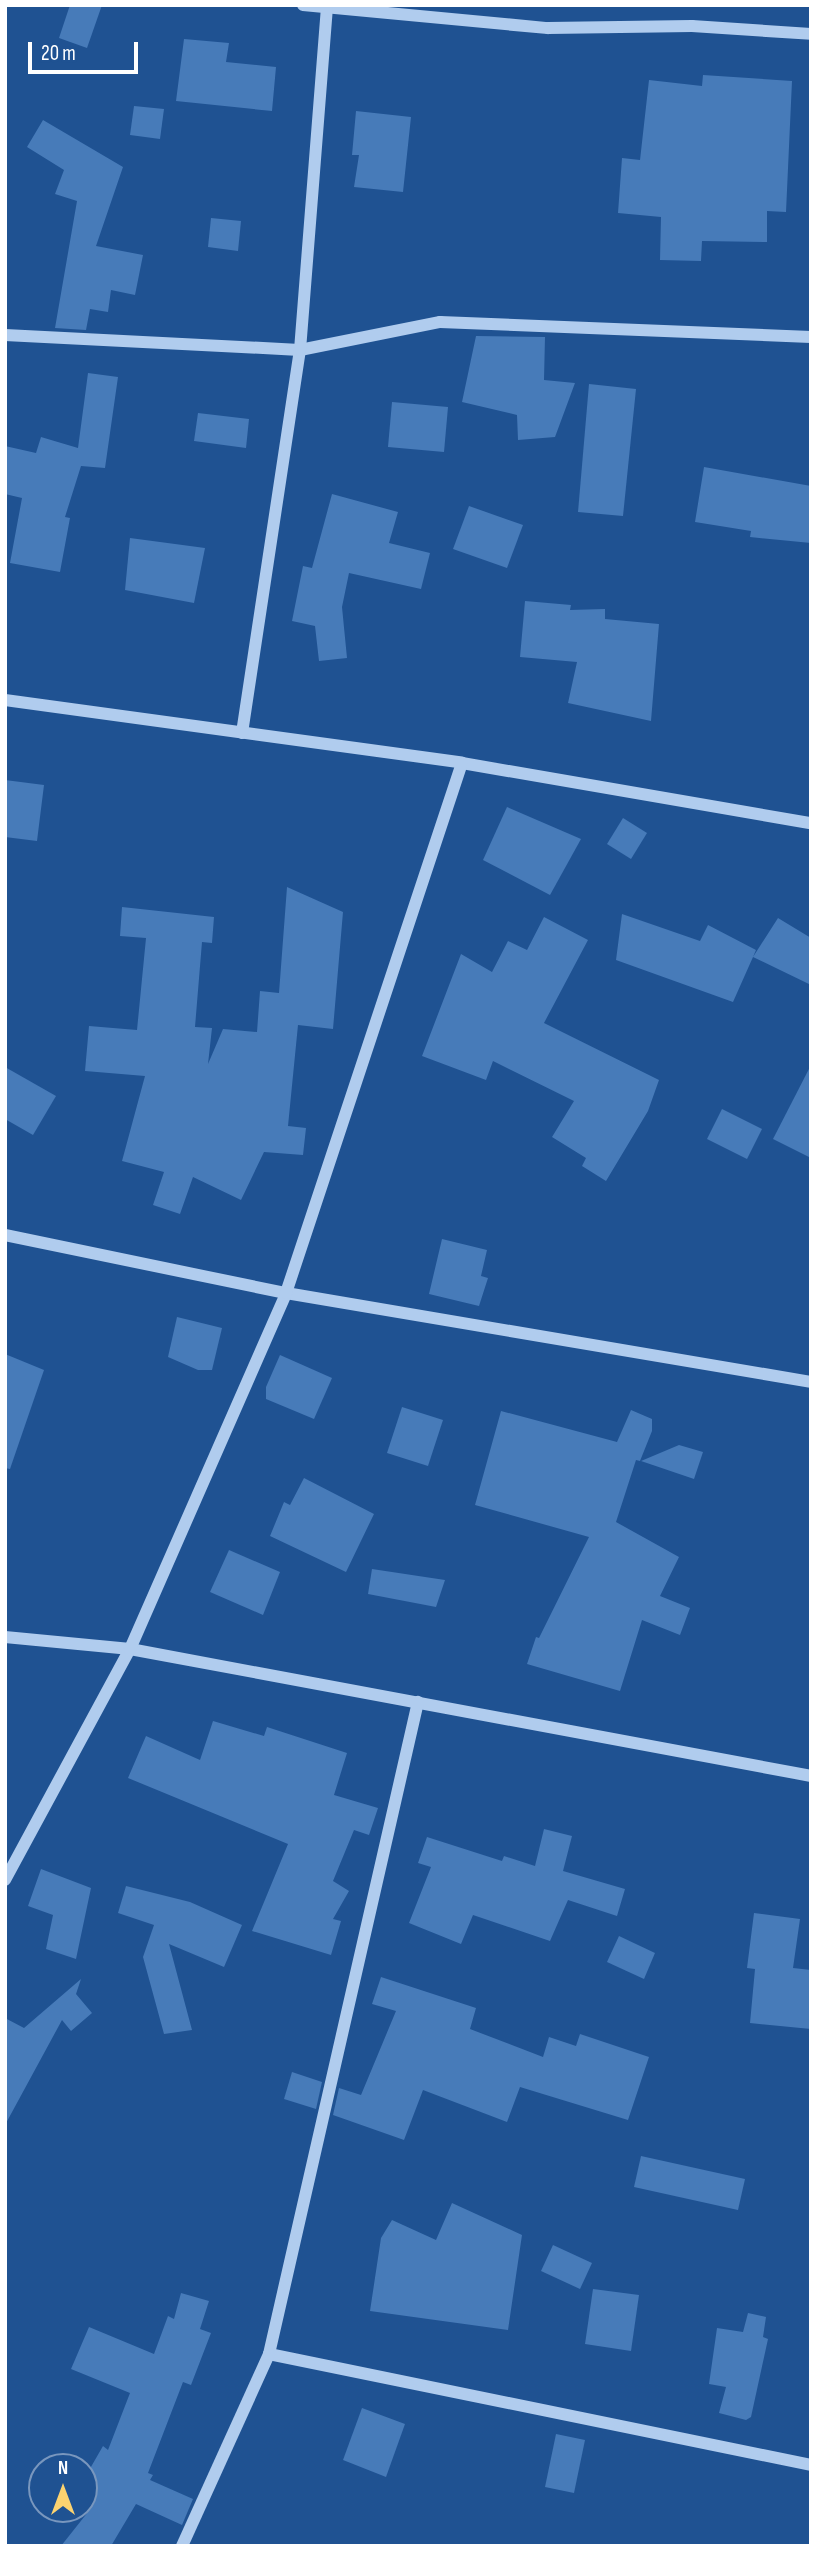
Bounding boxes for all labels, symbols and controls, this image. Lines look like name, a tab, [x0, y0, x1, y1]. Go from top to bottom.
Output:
scale bar	[32, 28, 142, 72]
text: 20 m	[41, 41, 76, 66]
north arrow	[28, 2453, 98, 2523]
text: N	[58, 2457, 68, 2480]

